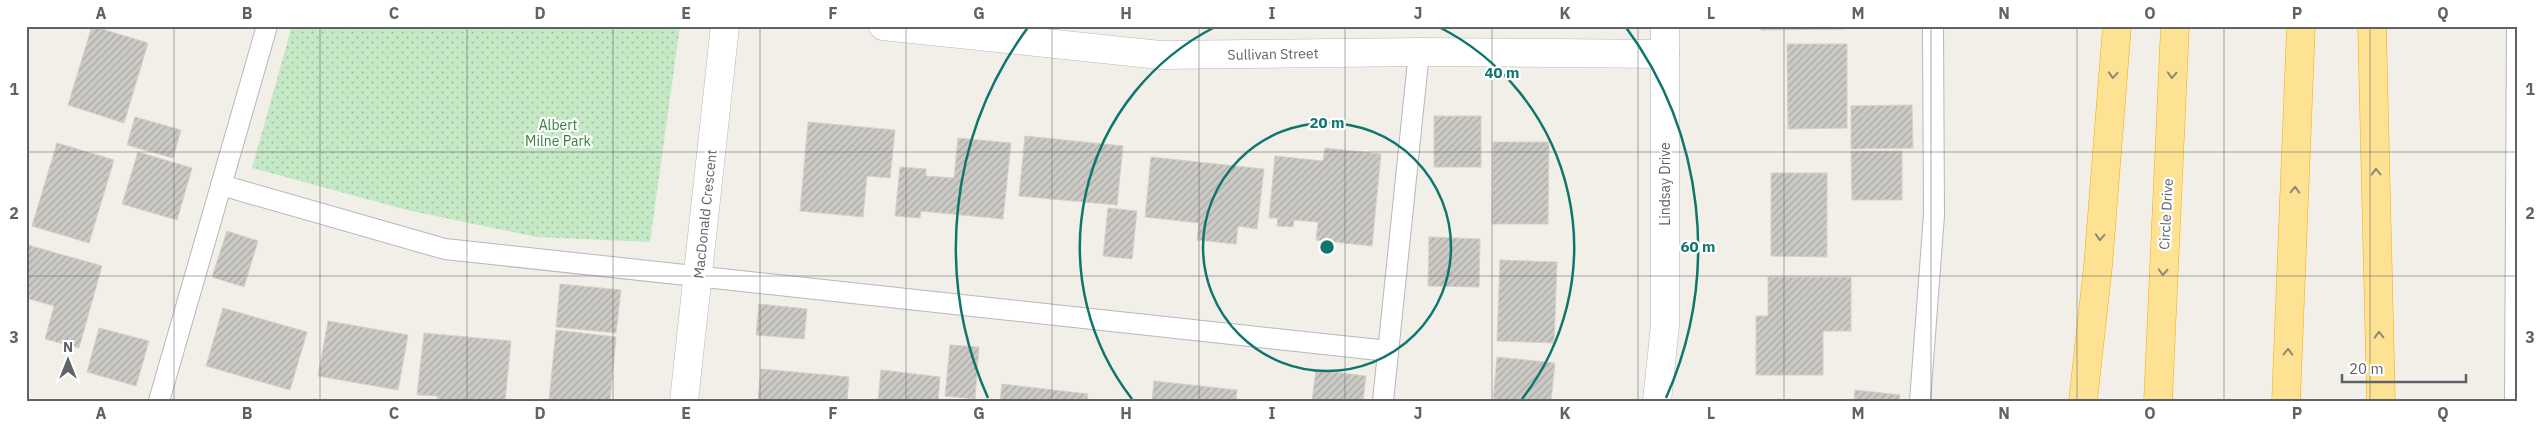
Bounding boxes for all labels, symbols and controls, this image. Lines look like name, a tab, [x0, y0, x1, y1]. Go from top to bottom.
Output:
text: A	[96, 3, 107, 23]
text: B	[242, 3, 253, 23]
text: C	[389, 3, 399, 23]
text: D	[534, 3, 546, 23]
text: E	[681, 3, 691, 23]
text: F	[828, 3, 838, 23]
text: G	[973, 3, 985, 23]
text: H	[1120, 3, 1132, 23]
text: I	[1269, 3, 1276, 23]
text: J	[1414, 3, 1422, 23]
text: K	[1559, 3, 1571, 23]
text: L	[1707, 3, 1715, 23]
text: M	[1851, 3, 1865, 23]
text: N	[1998, 3, 2010, 23]
text: O	[2144, 3, 2156, 23]
text: P	[2292, 3, 2302, 23]
text: Q	[2437, 3, 2449, 23]
street label: Sullivan Street	[1227, 44, 1319, 64]
text: 40 m	[1485, 63, 1519, 82]
one-way arrow	[2108, 71, 2119, 79]
one-way arrow	[2167, 71, 2178, 79]
text: 1	[9, 79, 19, 99]
text: 1	[2525, 79, 2535, 99]
text: 20 m	[1310, 113, 1344, 132]
park label: Albert Milne Park	[525, 116, 592, 150]
street label: Lindsay Drive	[1656, 142, 1674, 226]
street label: MacDonald Crescent	[689, 149, 721, 279]
one-way arrow	[2371, 168, 2381, 176]
street label: Circle Drive	[2155, 177, 2177, 250]
one-way arrow	[2289, 185, 2300, 193]
text: 2	[9, 203, 19, 223]
text: 2	[2525, 203, 2535, 223]
one-way arrow	[2095, 233, 2106, 241]
text: 60 m	[1681, 237, 1715, 256]
centre of rings	[1318, 238, 1336, 256]
one-way arrow	[2158, 269, 2169, 277]
text: 3	[9, 327, 19, 347]
text: 3	[2525, 327, 2535, 347]
one-way arrow	[2374, 330, 2385, 338]
north arrow	[42, 334, 92, 384]
text: N	[63, 338, 73, 356]
one-way arrow	[2283, 348, 2293, 356]
scale bar	[2342, 352, 2465, 384]
text: 20 m	[2349, 359, 2384, 378]
text: A	[96, 403, 107, 423]
text: B	[242, 403, 253, 423]
text: C	[389, 403, 399, 423]
text: D	[534, 403, 546, 423]
text: E	[681, 403, 691, 423]
text: F	[828, 403, 838, 423]
text: G	[973, 403, 985, 423]
text: H	[1120, 403, 1132, 423]
text: I	[1269, 403, 1276, 423]
text: J	[1414, 403, 1422, 423]
text: K	[1559, 403, 1571, 423]
text: L	[1707, 403, 1715, 423]
text: M	[1851, 403, 1865, 423]
text: N	[1998, 403, 2010, 423]
text: O	[2144, 403, 2156, 423]
text: P	[2292, 403, 2302, 423]
text: Q	[2437, 403, 2449, 423]

